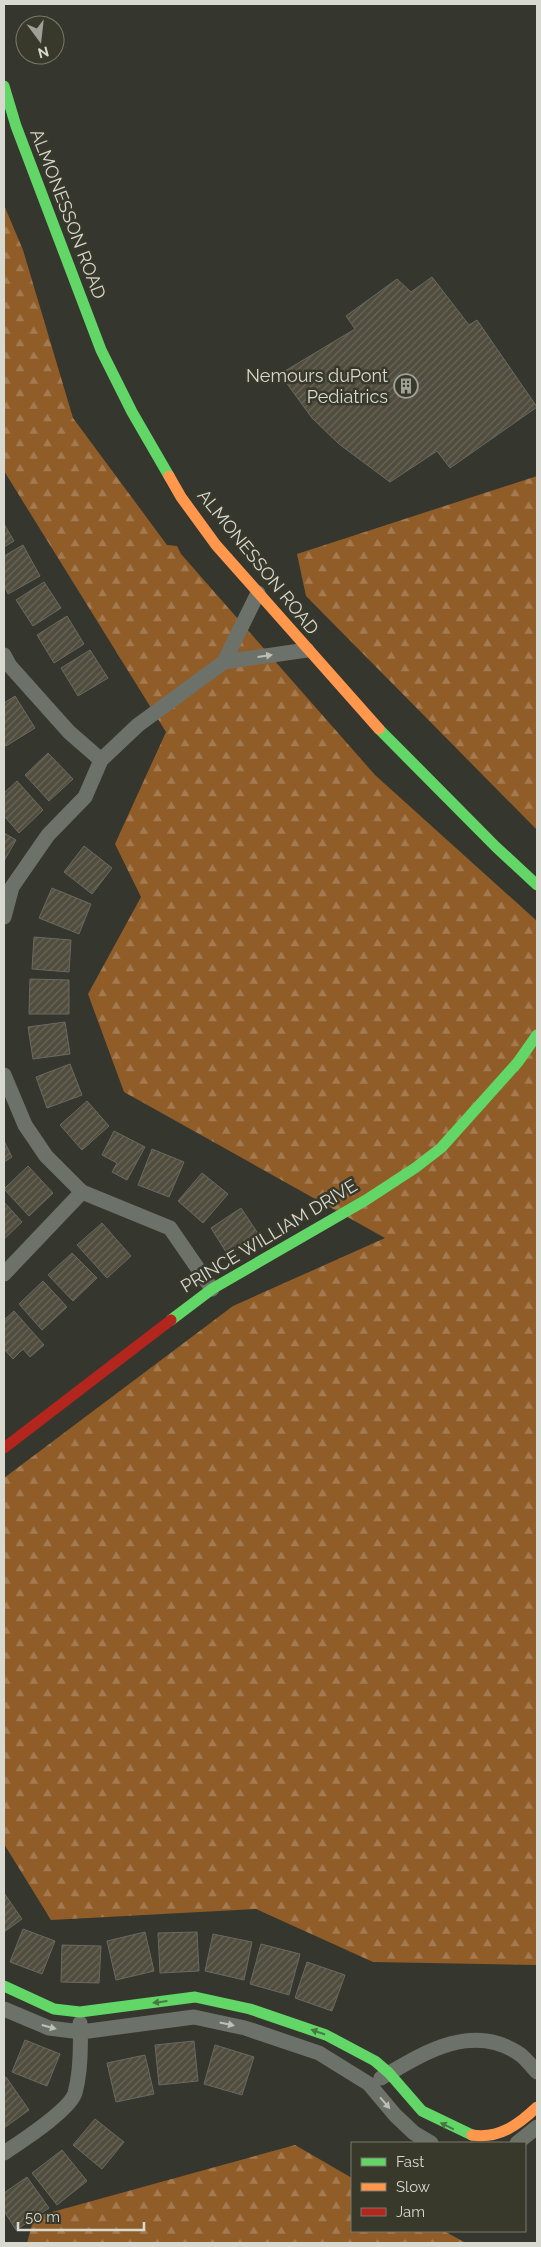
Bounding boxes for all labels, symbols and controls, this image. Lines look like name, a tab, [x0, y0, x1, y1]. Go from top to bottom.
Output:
north arrow	[15, 15, 65, 65]
text: N	[36, 43, 51, 62]
street label: ALMONESSON ROAD	[26, 126, 111, 302]
place label: Nemours duPont Pediatrics	[246, 365, 388, 407]
building icon: Nemours duPont Pediatrics	[393, 373, 419, 399]
street label: ALMONESSON ROAD	[193, 485, 323, 639]
one-way arrow	[258, 652, 274, 660]
street label: PRINCE WILLIAM DRIVE	[177, 1174, 361, 1297]
one-way arrow	[152, 1998, 168, 2006]
one-way arrow	[219, 2021, 235, 2029]
one-way arrow	[41, 2023, 57, 2031]
one-way arrow	[310, 2028, 325, 2035]
one-way arrow	[379, 2096, 391, 2108]
one-way arrow	[440, 2121, 455, 2130]
legend	[351, 2142, 526, 2232]
text: Fast	[396, 2153, 424, 2171]
text: Slow	[396, 2178, 430, 2196]
scale bar	[18, 2200, 144, 2232]
text: Jam	[396, 2203, 425, 2221]
text: 50 m	[25, 2208, 60, 2226]

